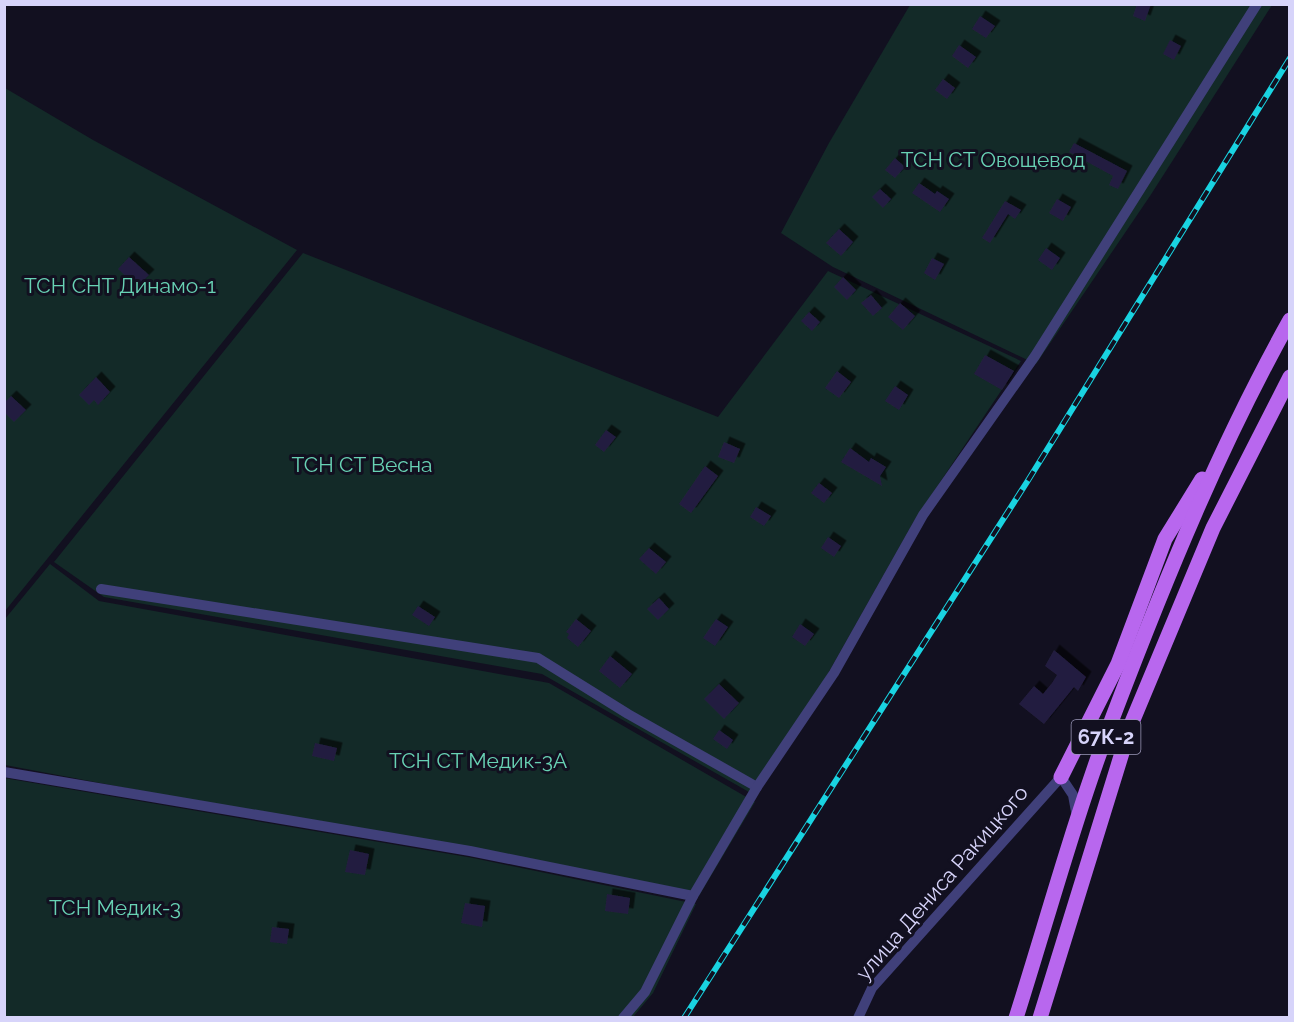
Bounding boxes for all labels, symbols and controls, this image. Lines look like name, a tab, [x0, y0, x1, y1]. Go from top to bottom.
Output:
park label: ТСН СТ Овощевод	[901, 147, 1085, 172]
park label: ТСН СНТ Динамо-1	[24, 273, 216, 298]
park label: ТСН СТ Весна	[292, 452, 433, 477]
road number: 67К-2	[1072, 720, 1140, 754]
park label: ТСН СТ Медик-3А	[389, 748, 567, 773]
street label: улица Дениса Ракицкого	[850, 780, 1033, 985]
park label: ТСН Медик-3	[49, 895, 181, 920]

